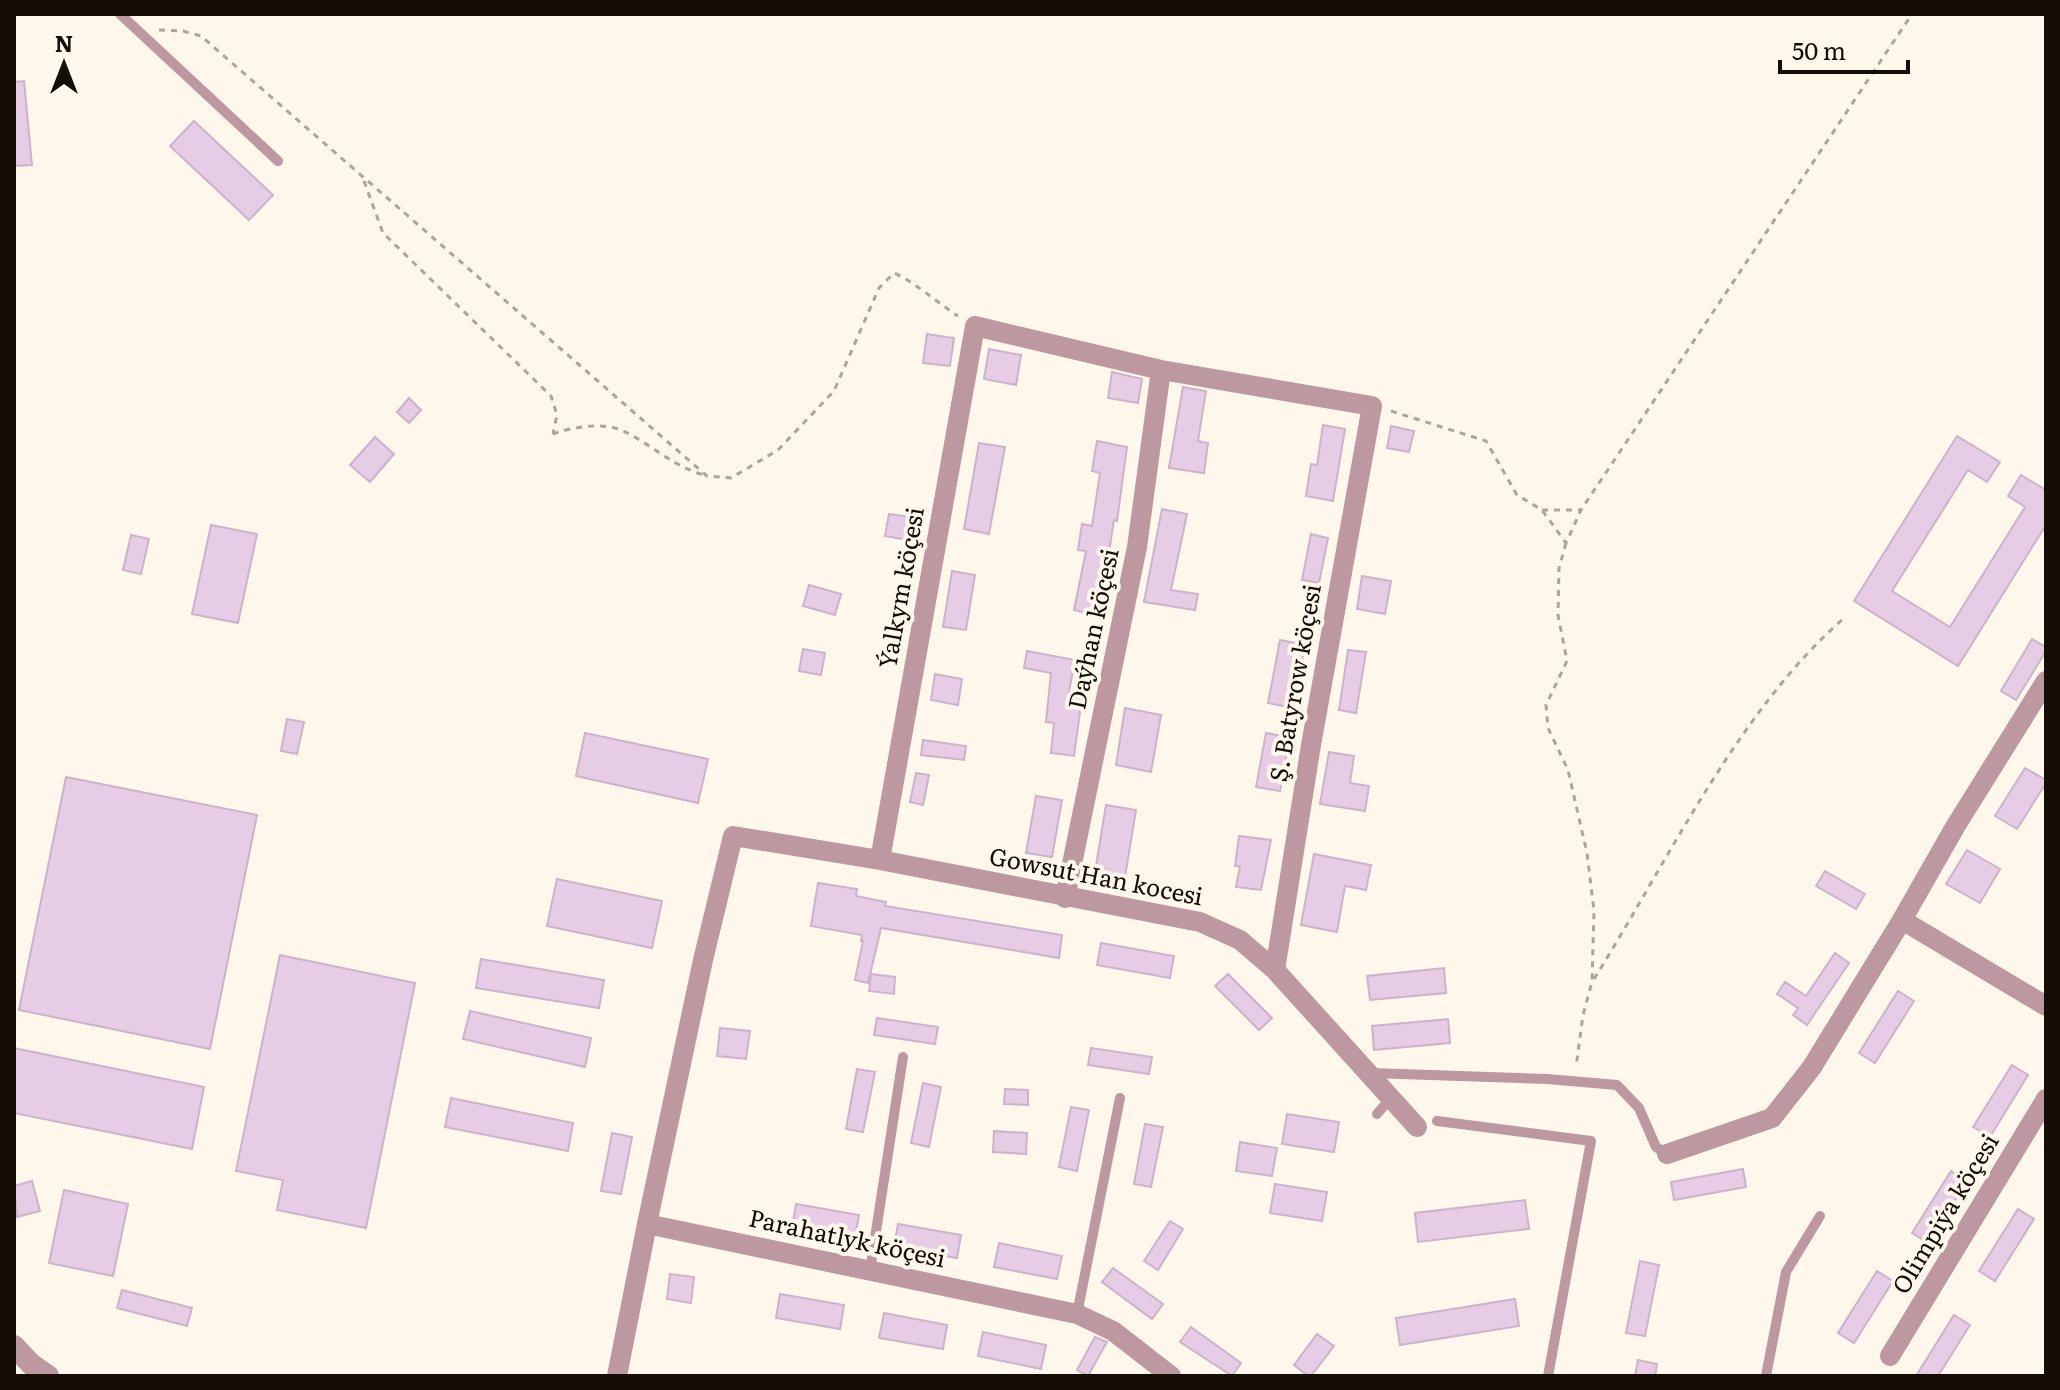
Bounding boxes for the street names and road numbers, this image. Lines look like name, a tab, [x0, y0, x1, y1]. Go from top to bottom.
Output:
street label: Ýalkym köçesi	[868, 504, 931, 671]
street label: Daýhan köçesi	[1057, 545, 1126, 712]
street label: Ş. Batyrow köçesi	[1259, 581, 1328, 784]
street label: Gowsut Han kocesi	[987, 837, 1206, 912]
street label: Olimpiýa köçesi	[1882, 1126, 2006, 1300]
street label: Parahatlyk köçesi	[746, 1199, 949, 1274]

